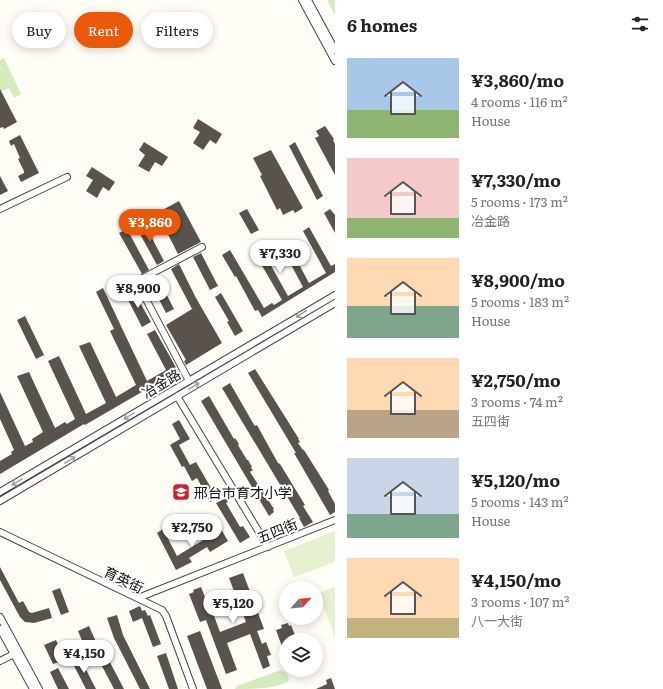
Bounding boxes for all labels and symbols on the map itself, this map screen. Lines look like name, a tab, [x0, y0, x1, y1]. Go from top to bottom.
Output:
pin: ¥3,860	[117, 209, 183, 243]
pin: ¥7,330	[247, 240, 313, 274]
pin: ¥8,900	[105, 275, 171, 309]
one-way arrow	[295, 311, 307, 319]
street label: 冶金路	[138, 364, 184, 402]
one-way arrow	[188, 382, 200, 390]
one-way arrow	[123, 413, 135, 421]
one-way arrow	[64, 455, 76, 463]
one-way arrow	[11, 479, 23, 487]
school or university icon: 邢台市育才小学	[171, 482, 191, 502]
place label: 邢台市育才小学	[194, 482, 292, 502]
street label: 五四街	[254, 513, 300, 547]
pin: ¥2,750	[159, 514, 225, 548]
street label: 育英街	[101, 561, 147, 597]
north arrow	[279, 581, 323, 625]
pin: ¥5,120	[200, 590, 266, 624]
pin: ¥4,150	[51, 640, 117, 674]

